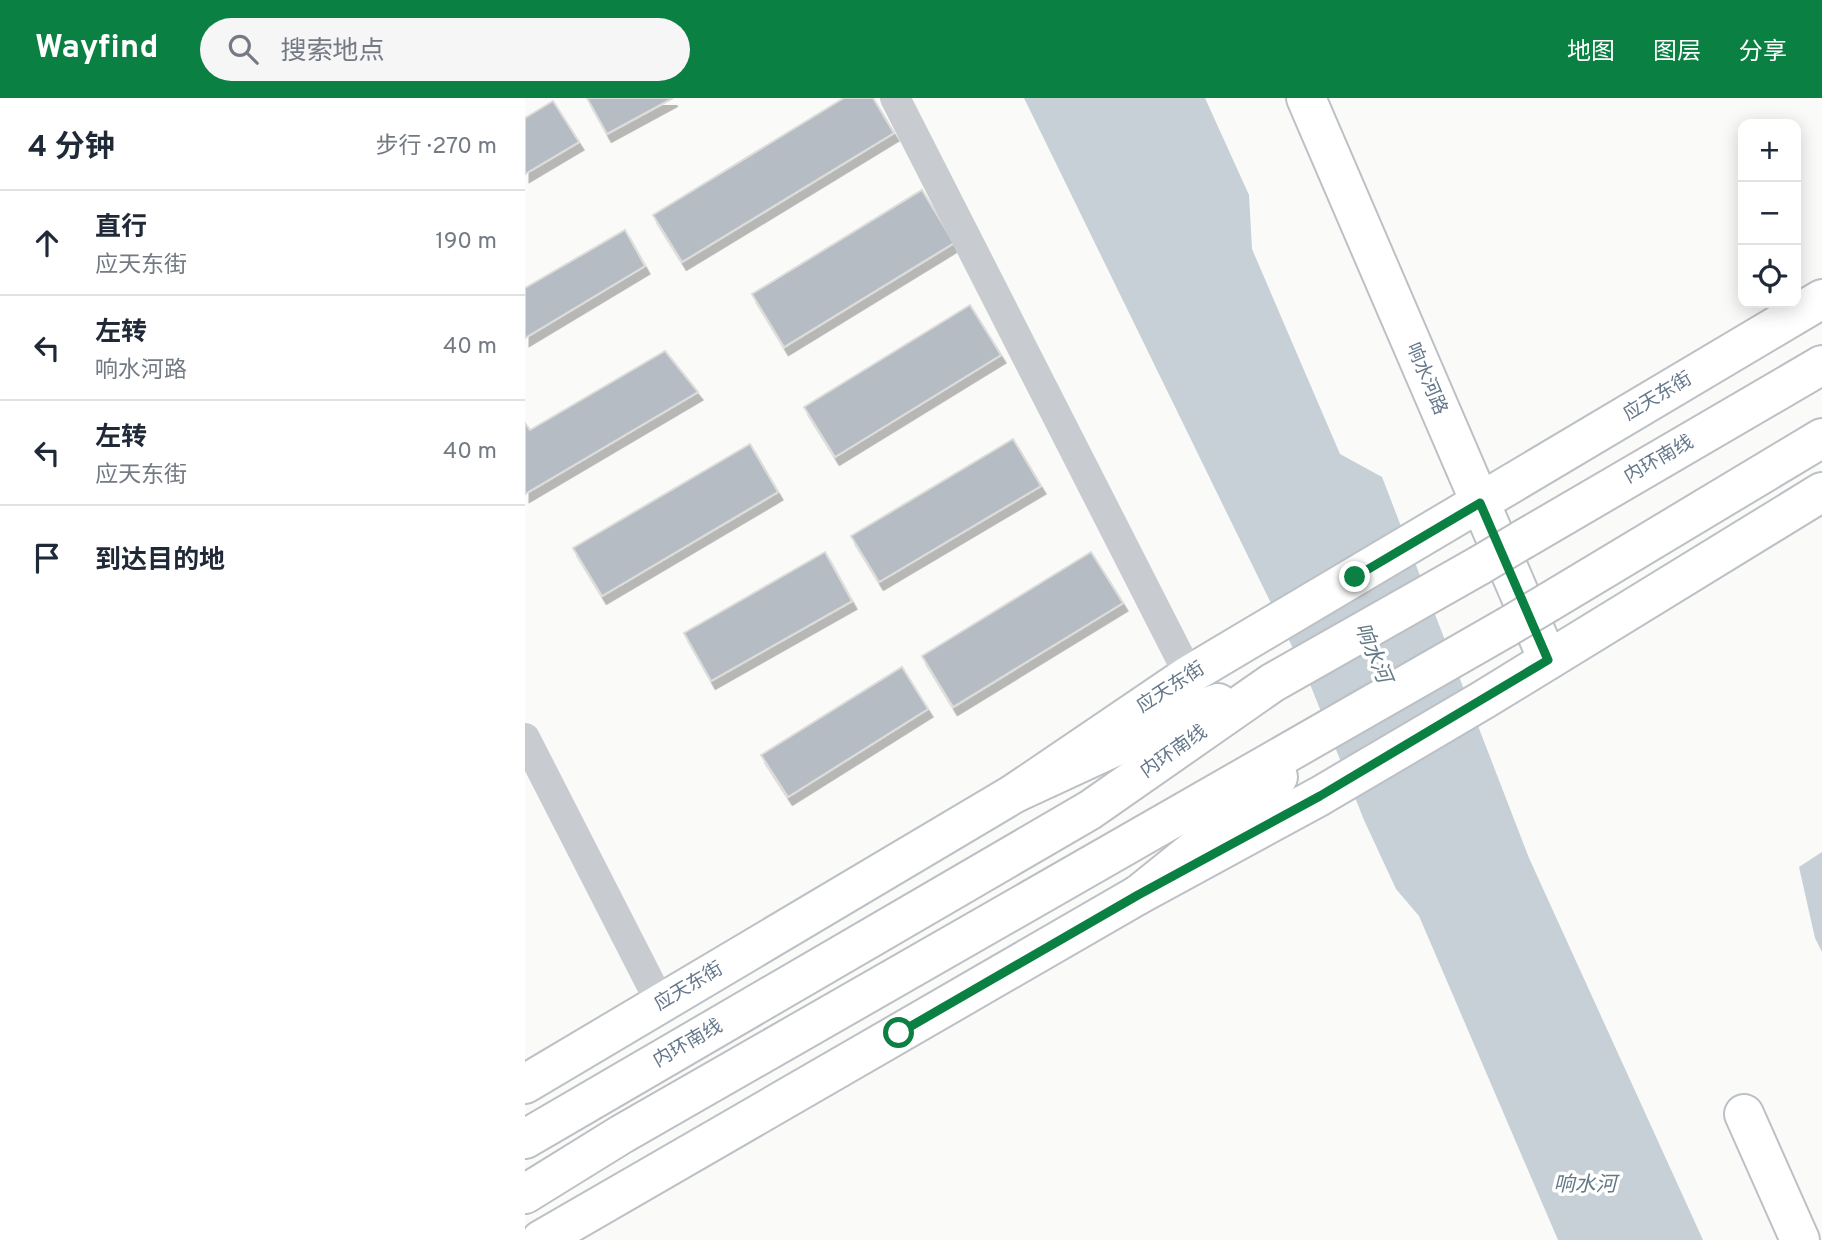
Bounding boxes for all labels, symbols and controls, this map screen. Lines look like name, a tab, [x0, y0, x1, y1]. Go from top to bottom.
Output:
search box	[200, 18, 690, 81]
text: Wayfind	[35, 28, 158, 70]
icon: search	[224, 30, 262, 68]
text: 搜索地点	[280, 36, 384, 69]
text: 地图	[1567, 38, 1615, 68]
text: 图层	[1653, 38, 1701, 68]
text: 分享	[1739, 38, 1787, 68]
map controls	[1738, 119, 1801, 308]
button: +	[1738, 119, 1801, 182]
text: 4 分钟	[28, 130, 115, 167]
text: 步行 · 270 m	[375, 133, 497, 162]
button: −	[1738, 182, 1801, 245]
text: 直行	[95, 212, 147, 245]
icon: ahead	[28, 224, 66, 262]
text: 190 m	[435, 228, 497, 257]
button: locate	[1738, 245, 1801, 308]
text: 应天东街	[95, 252, 187, 281]
text: 左转	[95, 317, 147, 350]
icon: left	[28, 329, 66, 367]
text: 40 m	[443, 333, 497, 362]
street label: 响水河路	[1400, 339, 1452, 419]
text: 响水河路	[95, 357, 187, 386]
street label: 应天东街	[1619, 367, 1697, 427]
text: 左转	[95, 422, 147, 455]
street label: 内环南线	[1620, 431, 1698, 489]
icon: left	[28, 434, 66, 472]
text: 40 m	[443, 438, 497, 467]
text: 应天东街	[95, 462, 187, 491]
icon: arrive	[28, 539, 66, 577]
text: 到达目的地	[95, 545, 225, 578]
route end	[1339, 561, 1370, 592]
water label: 响水河	[1347, 619, 1398, 691]
street label: 应天东街	[1133, 657, 1209, 719]
street label: 内环南线	[1136, 720, 1212, 784]
street label: 应天东街	[650, 957, 728, 1017]
street label: 内环南线	[649, 1015, 727, 1073]
route start	[883, 1017, 914, 1048]
water label: 响水河	[1554, 1172, 1620, 1199]

